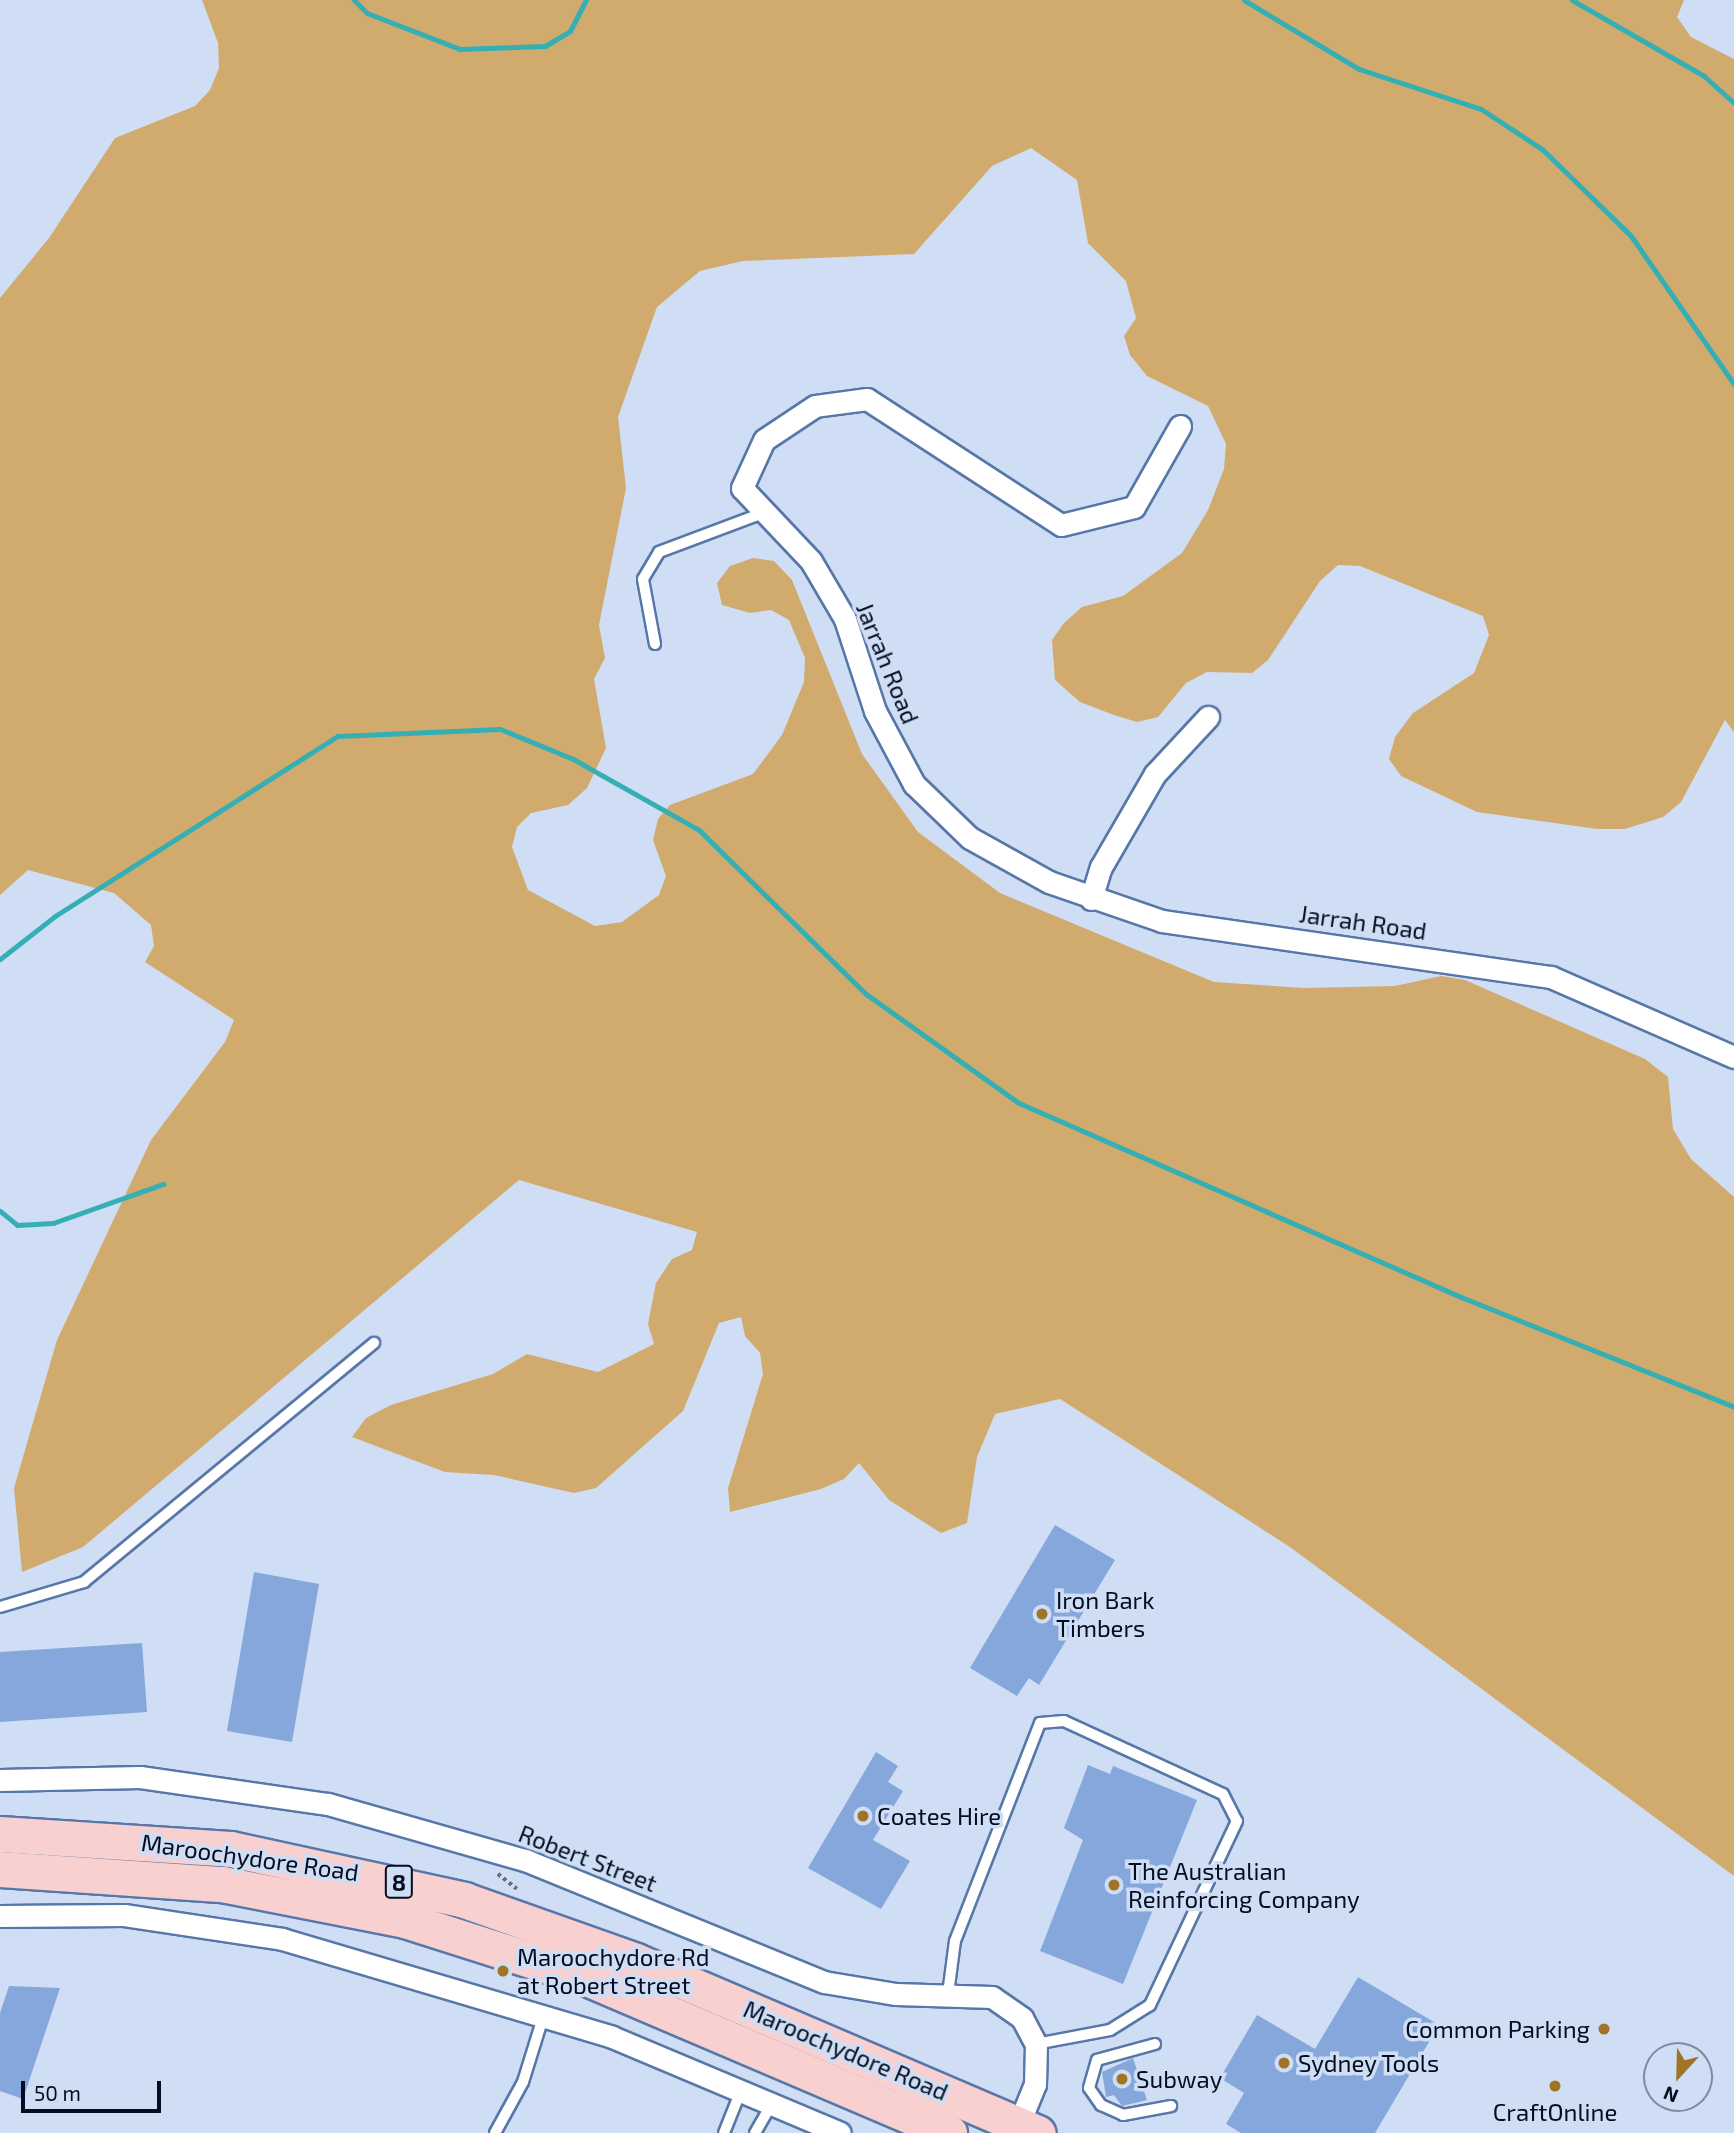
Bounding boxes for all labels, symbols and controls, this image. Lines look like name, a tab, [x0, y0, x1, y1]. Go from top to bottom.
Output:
street label: Jarrah Road	[851, 598, 925, 728]
street label: Jarrah Road	[1297, 899, 1429, 945]
place label: Iron Bark Timbers	[1056, 1586, 1154, 1642]
marker: Iron Bark Timbers	[1034, 1606, 1050, 1622]
place label: Coates Hire	[877, 1802, 1001, 1830]
marker: Coates Hire	[855, 1808, 871, 1824]
street label: Robert Street	[515, 1818, 661, 1898]
street label: Maroochydore Road	[139, 1827, 361, 1887]
place label: The Australian Reinforcing Company	[1128, 1857, 1360, 1913]
road number: 8	[383, 1862, 415, 1901]
marker: The Australian Reinforcing Company	[1106, 1877, 1122, 1893]
place label: Maroochydore Rd at Robert Street	[517, 1943, 710, 1999]
marker: Maroochydore Rd at Robert Street	[495, 1963, 511, 1979]
street label: Maroochydore Road	[739, 1994, 953, 2106]
place label: Common Parking	[1405, 2015, 1590, 2043]
marker: Common Parking	[1596, 2021, 1612, 2037]
north arrow	[1643, 2042, 1713, 2112]
place label: Sydney Tools	[1298, 2049, 1440, 2077]
marker: Sydney Tools	[1276, 2055, 1292, 2071]
place label: Subway	[1136, 2065, 1222, 2093]
scale bar	[24, 2066, 164, 2110]
marker: Subway	[1114, 2071, 1130, 2087]
marker: CraftOnline	[1547, 2078, 1563, 2094]
text: 50 m	[34, 2080, 81, 2105]
text: N	[1660, 2082, 1681, 2108]
place label: CraftOnline	[1493, 2098, 1617, 2126]

